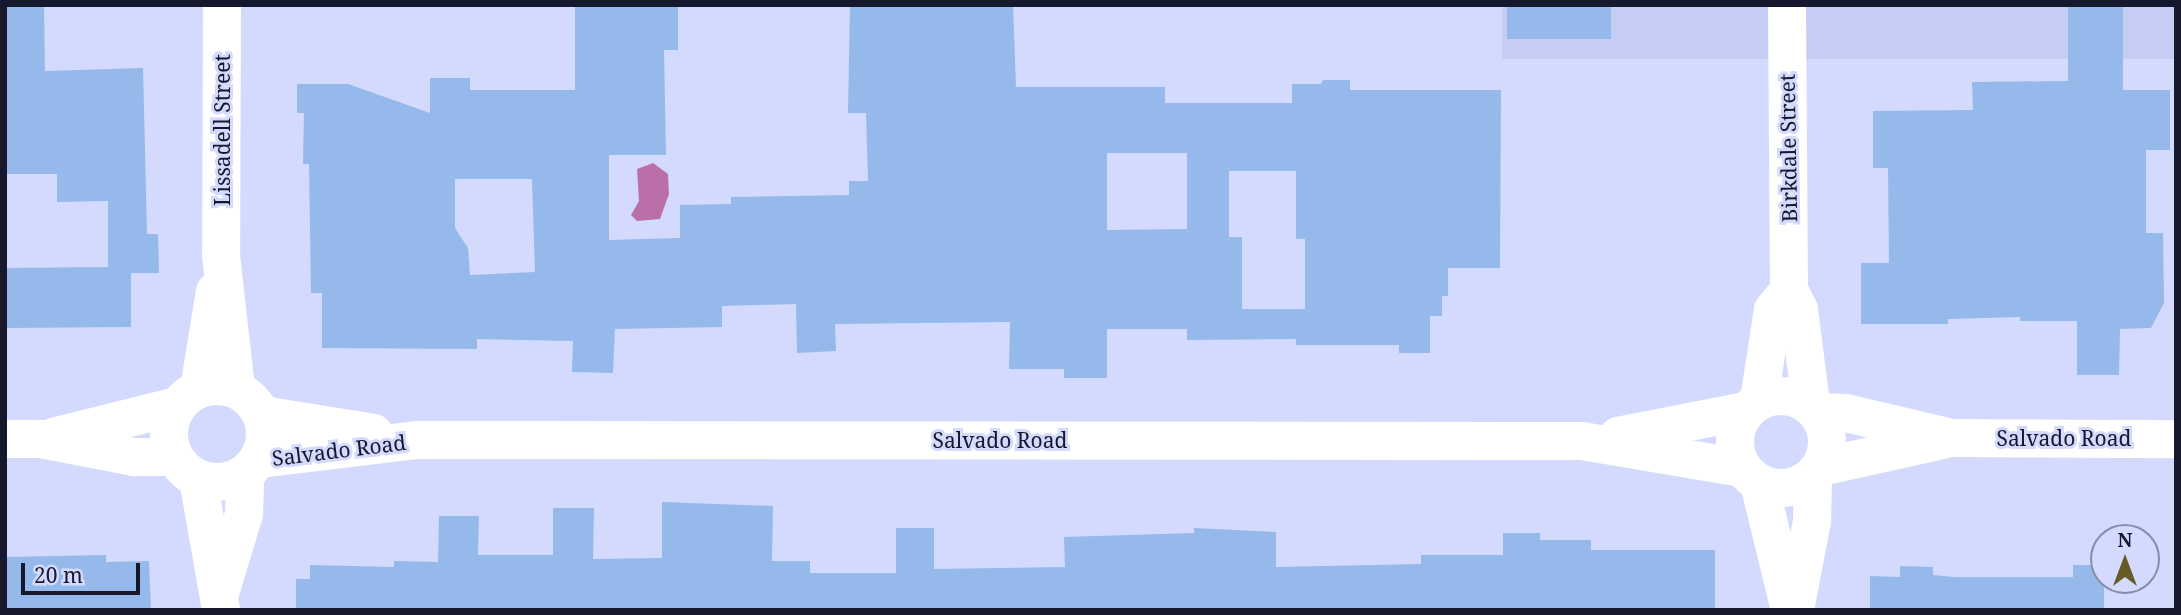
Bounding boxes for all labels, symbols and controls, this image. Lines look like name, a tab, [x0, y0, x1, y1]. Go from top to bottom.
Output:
street label: Lissadell Street	[209, 54, 235, 206]
street label: Birkdale Street	[1774, 73, 1802, 223]
street label: Salvado Road	[1997, 425, 2131, 451]
street label: Salvado Road	[933, 427, 1067, 453]
street label: Salvado Road	[271, 429, 407, 471]
north arrow	[2090, 524, 2160, 594]
text: N	[2118, 527, 2132, 553]
scale bar	[24, 548, 144, 592]
text: 20 m	[34, 561, 83, 589]

